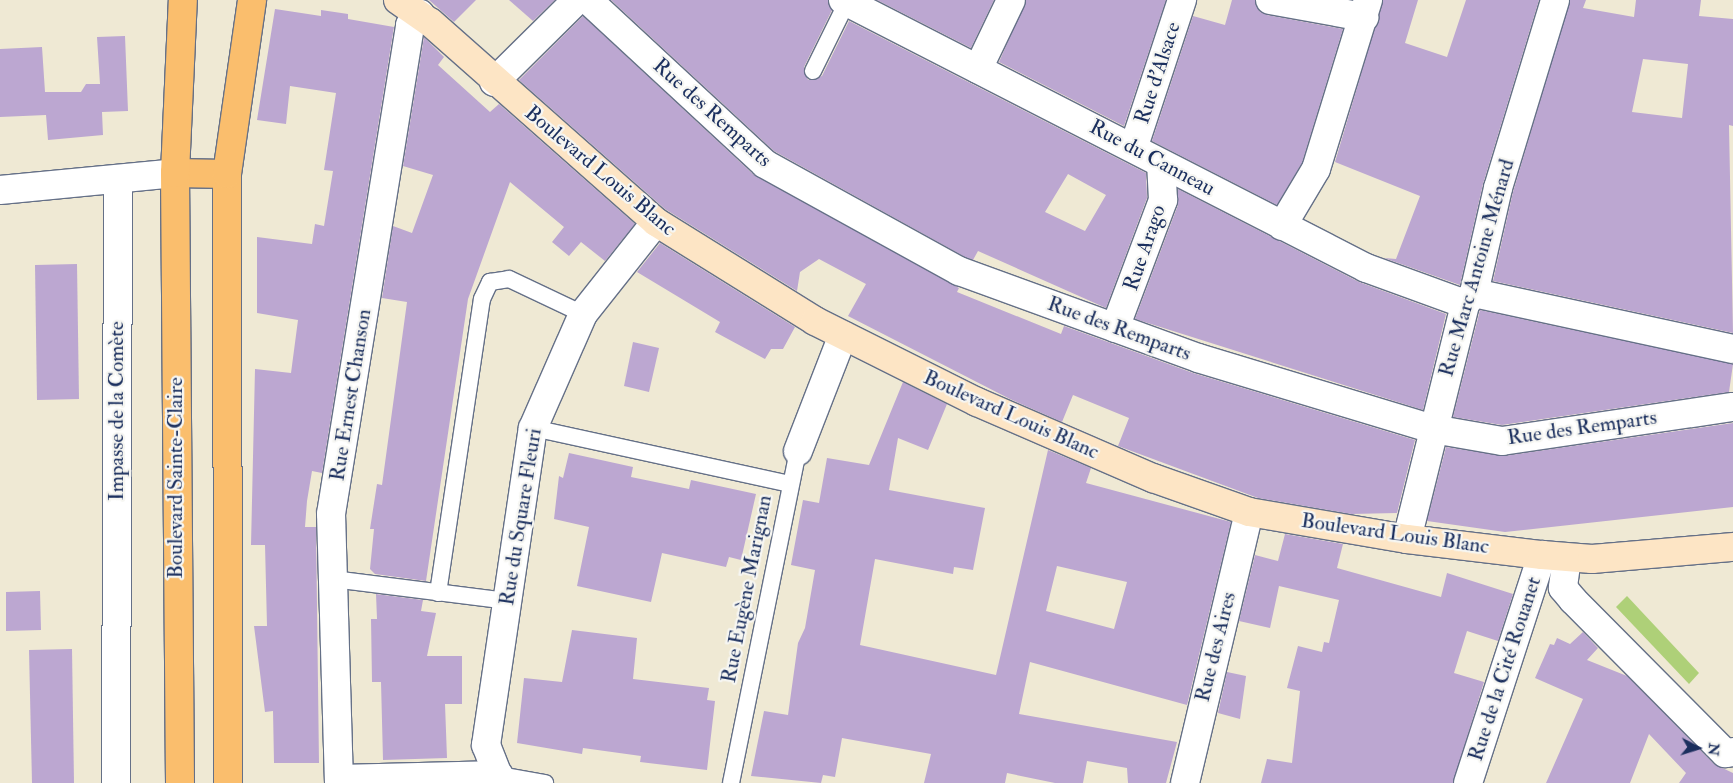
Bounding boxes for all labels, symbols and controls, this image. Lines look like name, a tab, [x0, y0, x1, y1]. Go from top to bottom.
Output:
street label: Rue d'Alsace	[1130, 19, 1186, 127]
street label: Rue des Remparts	[648, 53, 776, 173]
street label: Boulevard Louis Blanc	[519, 101, 681, 241]
street label: Rue du Canneau	[1085, 114, 1219, 202]
street label: Rue Marc Antoine Ménard	[1434, 156, 1520, 380]
street label: Rue Arago	[1119, 202, 1171, 294]
street label: Rue des Remparts	[1044, 291, 1194, 367]
street label: Rue Ernest Chanson	[325, 307, 377, 483]
street label: Impasse de la Comète	[104, 321, 130, 501]
street label: Boulevard Louis Blanc	[919, 365, 1103, 465]
street label: Boulevard Sainte-Claire	[163, 377, 189, 579]
street label: Rue des Remparts	[1506, 405, 1658, 451]
street label: Rue du Square Fleuri	[495, 427, 547, 607]
street label: Rue Eugène Marignan	[716, 493, 778, 685]
street label: Boulevard Louis Blanc	[1300, 508, 1490, 560]
street label: Rue de la Cité Rouanet	[1463, 574, 1547, 764]
street label: Rue des Aires	[1190, 589, 1242, 705]
north arrow	[1673, 723, 1723, 773]
text: N	[1704, 742, 1722, 756]

